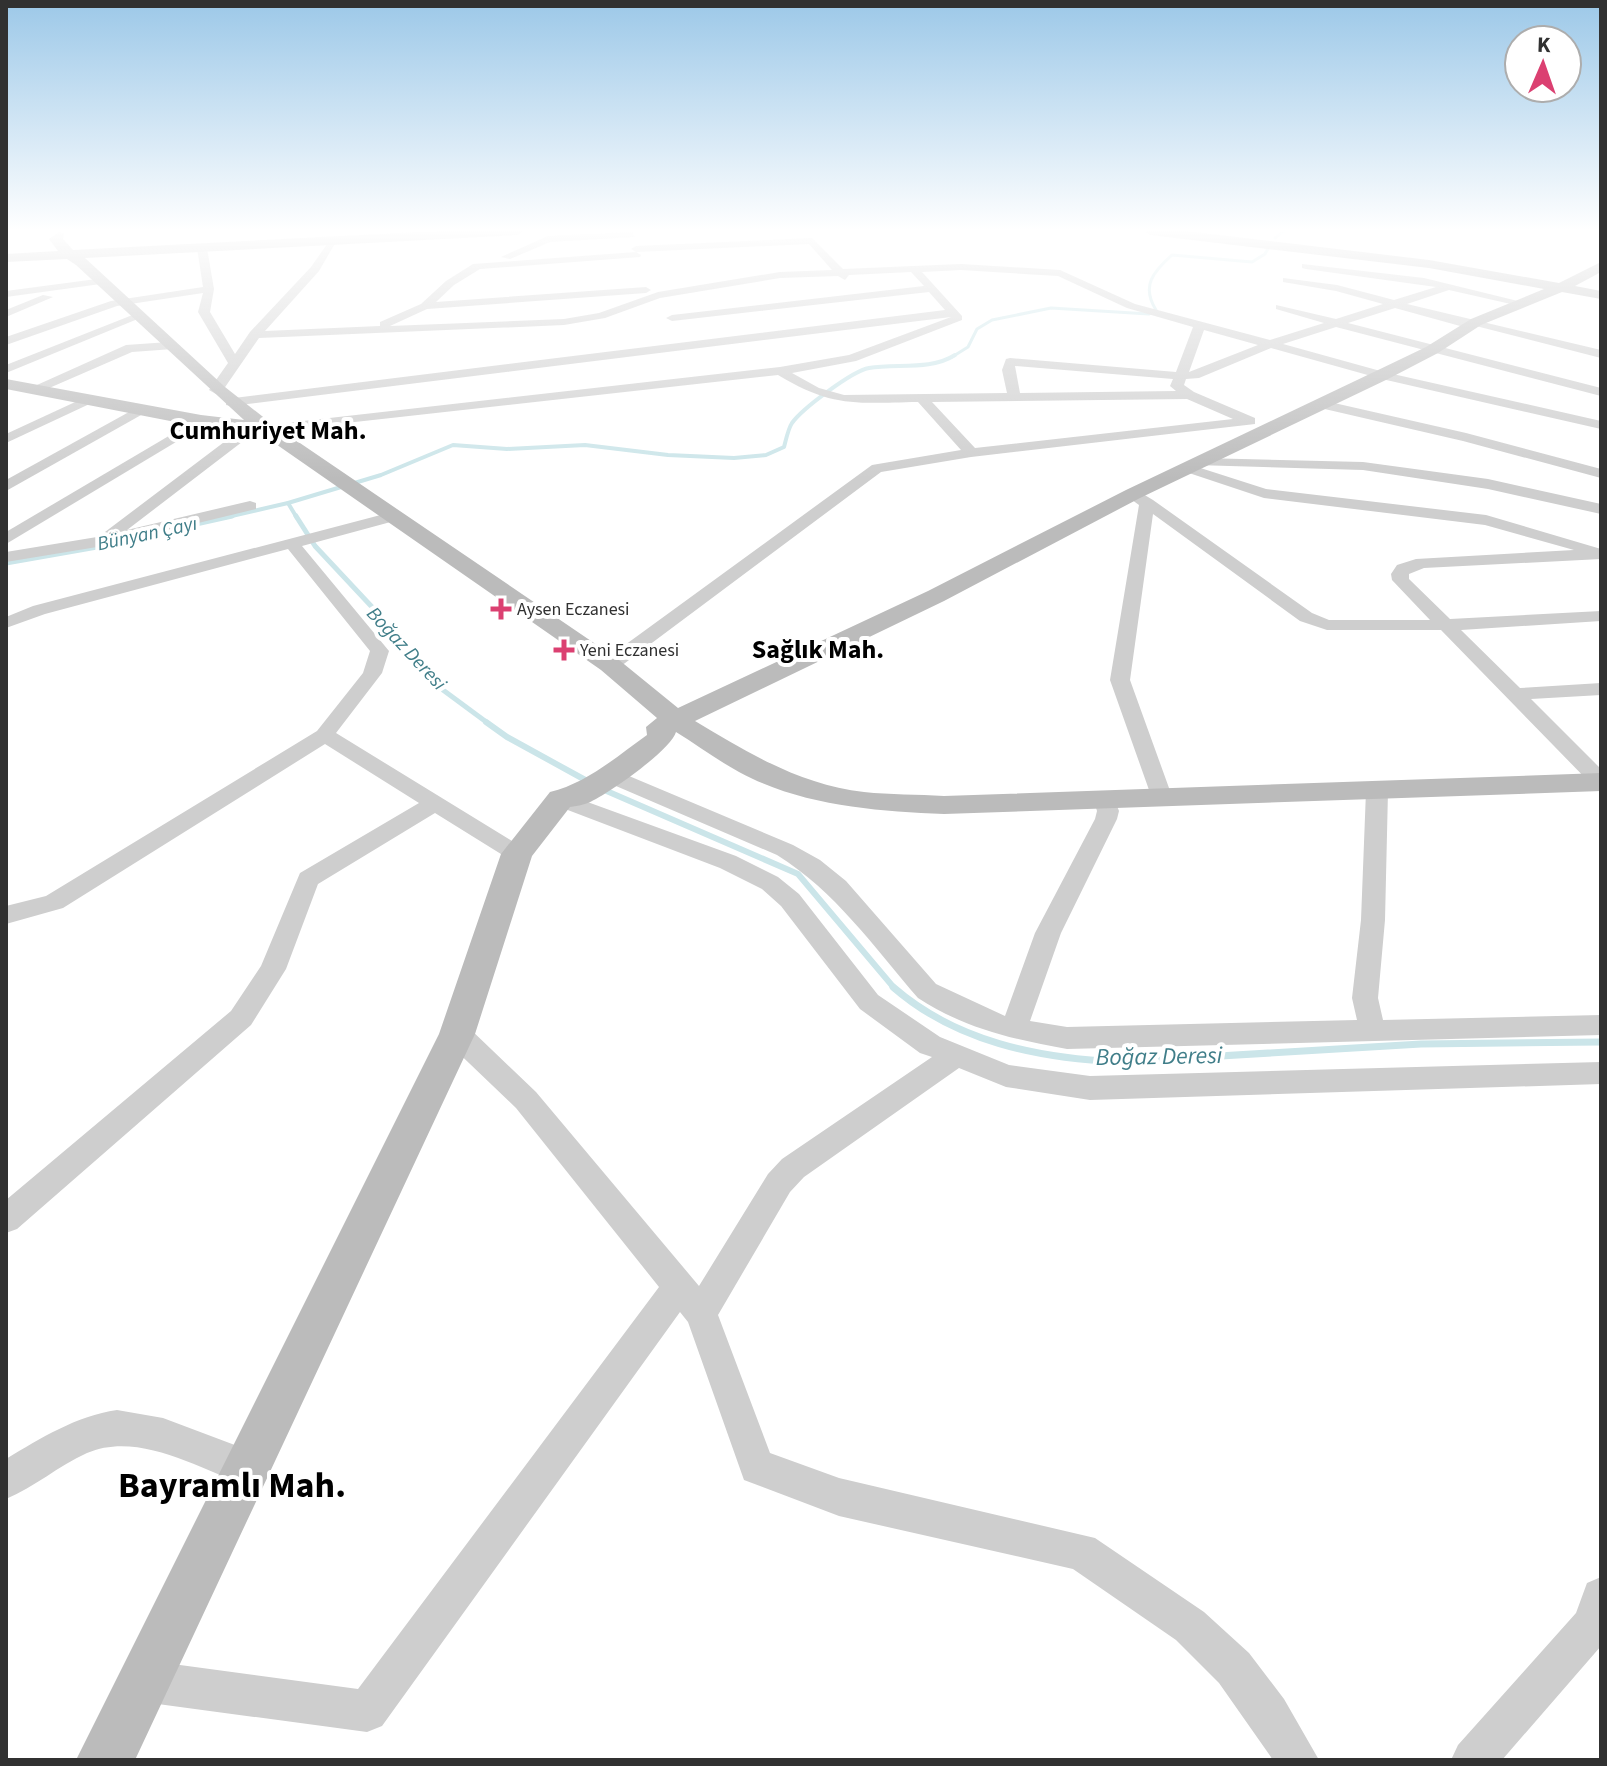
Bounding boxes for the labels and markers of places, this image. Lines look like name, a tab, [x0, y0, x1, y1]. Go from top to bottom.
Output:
place label: Aysen Eczanesi	[517, 597, 630, 622]
marker: Aysen Eczanesi	[492, 600, 510, 618]
place label: Yeni Eczanesi	[579, 638, 679, 663]
marker: Yeni Eczanesi	[555, 641, 573, 659]

